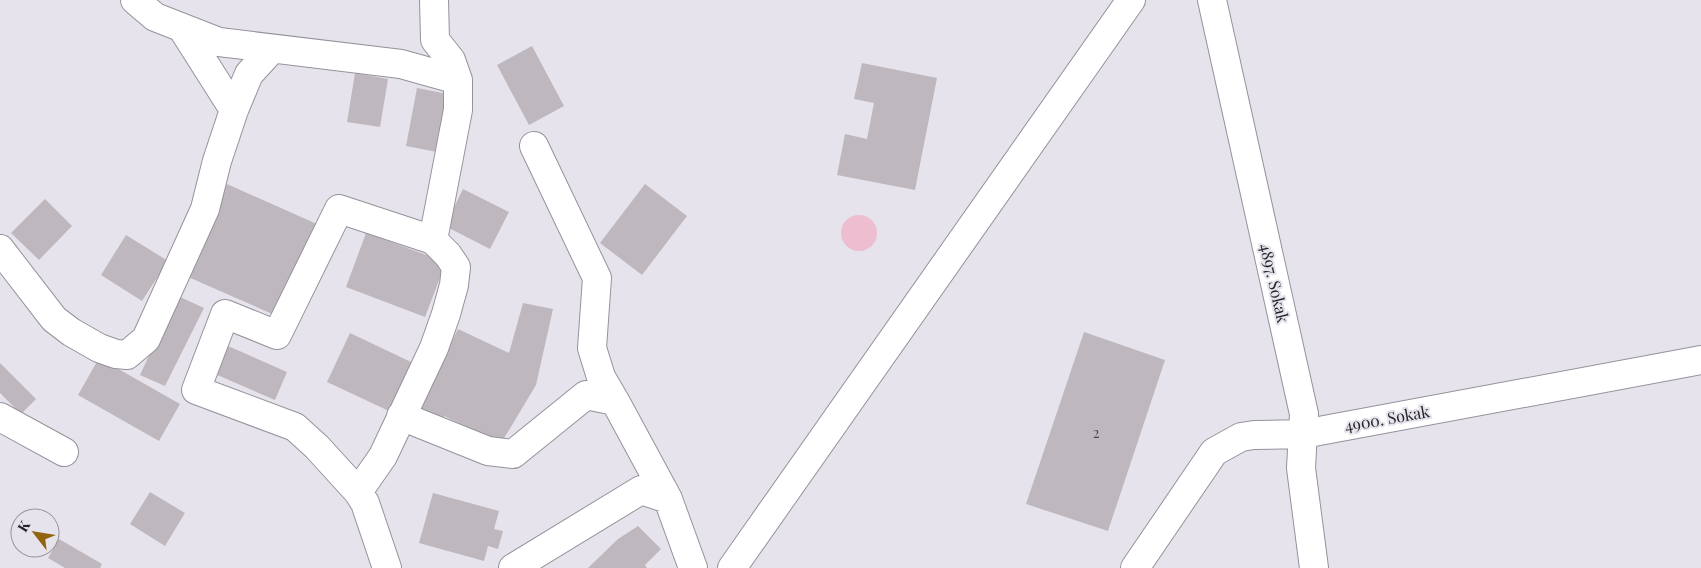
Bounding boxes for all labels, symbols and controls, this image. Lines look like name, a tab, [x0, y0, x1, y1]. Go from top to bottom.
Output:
street label: 4897. Sokak	[1256, 241, 1294, 325]
street label: 4900. Sokak	[1343, 400, 1431, 436]
house number: 2	[1093, 423, 1100, 442]
north arrow	[10, 508, 60, 558]
text: K	[13, 516, 35, 535]

